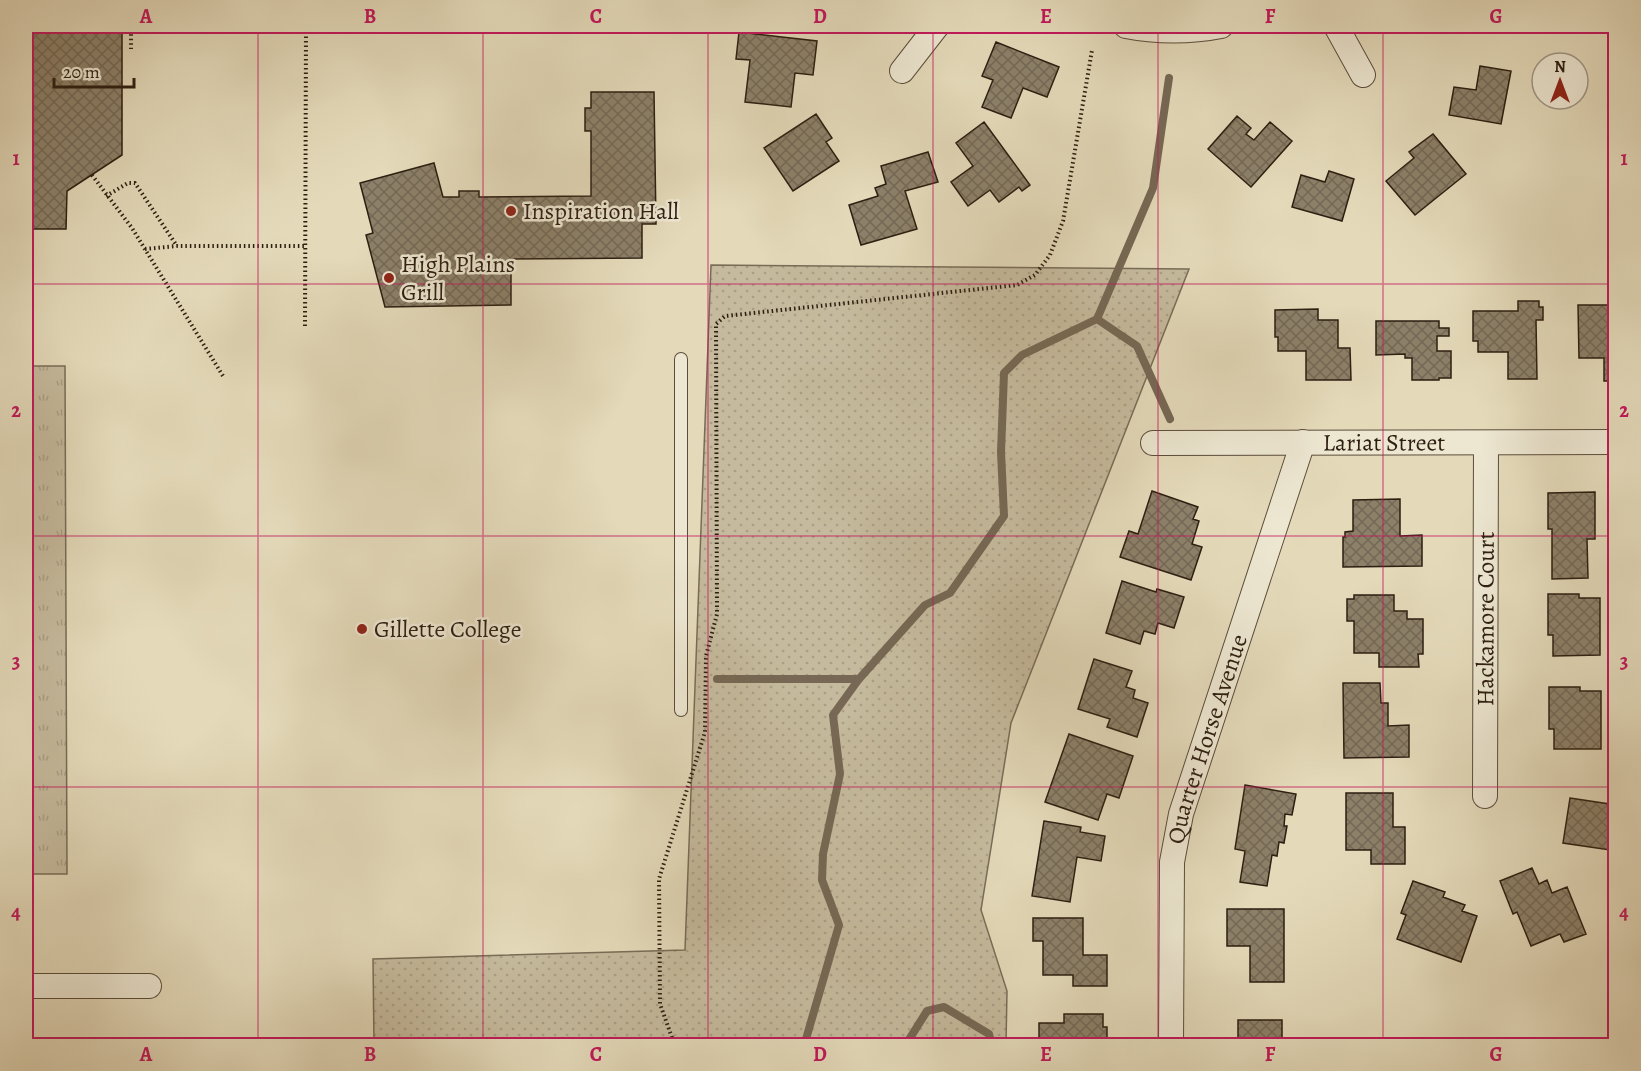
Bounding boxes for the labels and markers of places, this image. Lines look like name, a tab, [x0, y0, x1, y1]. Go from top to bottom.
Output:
place label: Inspiration Hall	[523, 195, 679, 227]
marker: Inspiration Hall	[504, 204, 518, 218]
place label: High Plains Grill	[401, 248, 515, 308]
marker: High Plains Grill	[382, 271, 396, 285]
place label: Gillette College	[374, 613, 522, 645]
marker: Gillette College	[355, 622, 369, 636]

